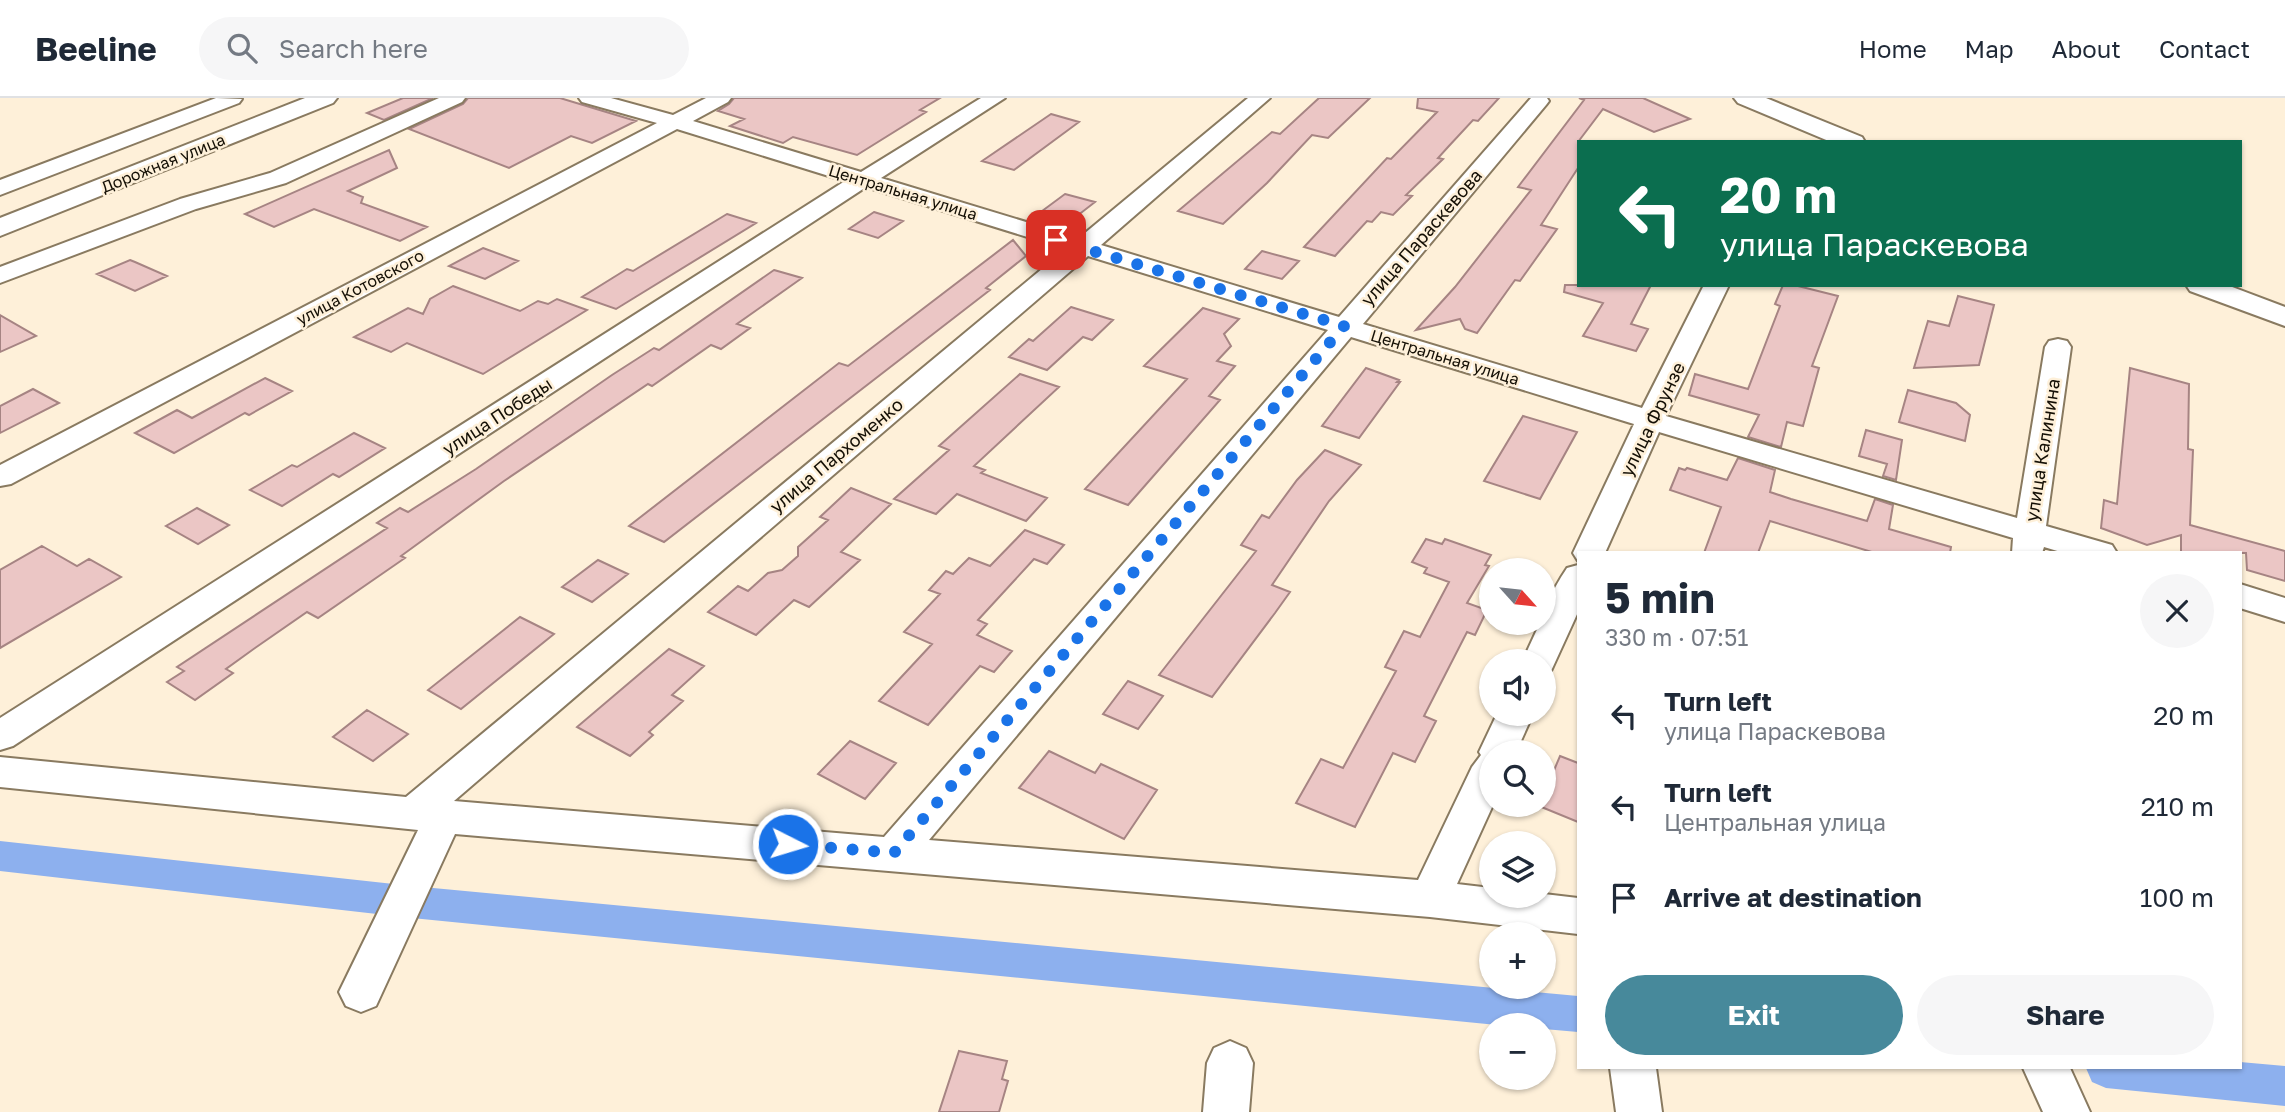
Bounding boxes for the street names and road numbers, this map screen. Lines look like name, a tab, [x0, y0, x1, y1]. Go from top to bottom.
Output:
street label: Дорожная улица	[98, 129, 228, 197]
street label: Центральная улица	[826, 160, 980, 224]
street label: улица Параскевова	[1356, 164, 1486, 310]
street label: улица Котовского	[293, 245, 427, 329]
street label: Центральная улица	[1368, 325, 1522, 389]
street label: улица Фрунзе	[1615, 358, 1689, 480]
street label: улица Победы	[438, 372, 556, 460]
street label: улица Калинина	[2020, 377, 2064, 523]
street label: улица Пархоменко	[765, 393, 907, 517]

